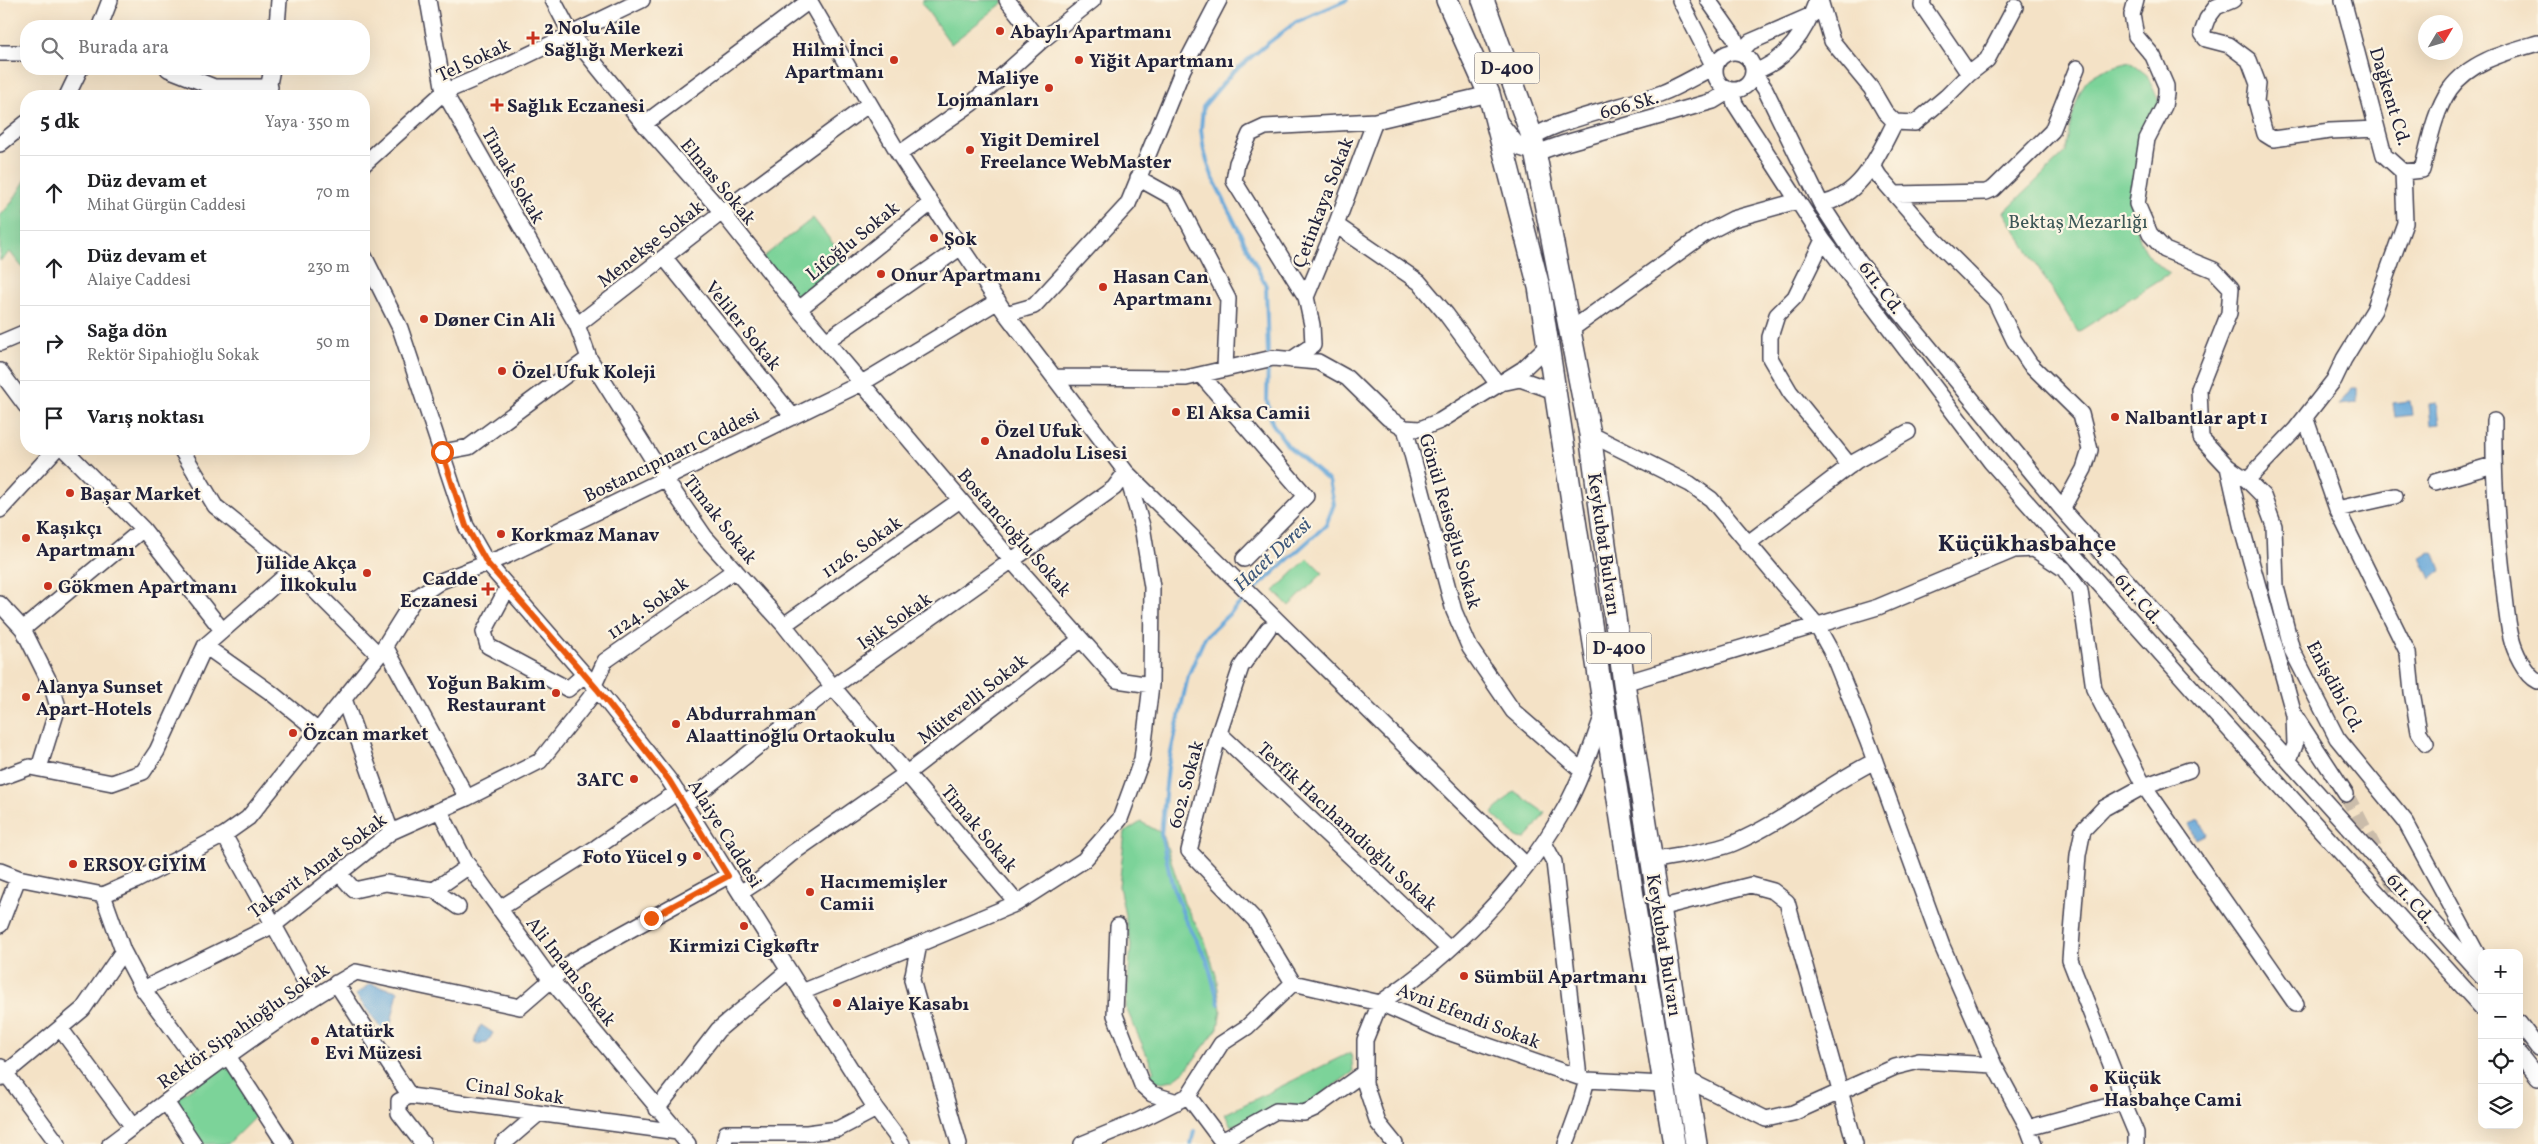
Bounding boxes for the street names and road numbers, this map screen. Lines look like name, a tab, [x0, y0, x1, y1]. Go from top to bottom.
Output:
street label: Tel Sokak	[433, 32, 515, 89]
street label: Dağkent Cd.	[2362, 44, 2416, 149]
road number: D-400	[1474, 52, 1540, 84]
street label: 606 Sk.	[1597, 85, 1662, 127]
street label: Timak Sokak	[474, 123, 550, 229]
street label: Elmas Sokak	[673, 133, 761, 231]
street label: Çetinkaya Sokak	[1287, 133, 1361, 272]
street label: Menekşe Sokak	[593, 195, 710, 294]
street label: Lifoğlu Sokak	[801, 196, 906, 287]
street label: 611. Cd.	[1852, 256, 1909, 320]
street label: Veliler Sokak	[698, 276, 787, 377]
street label: Bostancıpınarı Caddesi	[580, 402, 764, 510]
street label: Gönül Reisoğlu Sokak	[1412, 431, 1487, 612]
street label: Bostancioğlu Sokak	[950, 464, 1077, 603]
street label: Timak Sokak	[676, 470, 763, 570]
street label: Keykubat Bulvarı	[1580, 471, 1626, 618]
street label: 1126. Sokak	[816, 510, 908, 585]
street label: 611. Cd.	[2108, 568, 2167, 630]
street label: 1124. Sokak	[602, 571, 694, 646]
street label: Işik Sokak	[853, 587, 938, 657]
road number: D-400	[1586, 632, 1652, 664]
street label: Enişdibi Cd.	[2299, 636, 2369, 737]
street label: Mütevelli Sokak	[913, 648, 1034, 751]
street label: Tevfik Hacıhamdioğlu Sokak	[1251, 737, 1443, 918]
street label: 602. Sokak	[1163, 738, 1211, 831]
street label: Alaiye Caddesi	[681, 775, 768, 893]
street label: Timak Sokak	[934, 780, 1023, 879]
street label: Takavit Amat Sokak	[244, 808, 393, 926]
street label: 611. Cd.	[2380, 868, 2439, 930]
street label: Keykubat Bulvarı	[1639, 872, 1687, 1019]
street label: Ali Imam Sokak	[519, 912, 622, 1033]
street label: Rektör Sipahioğlu Sokak	[153, 957, 335, 1096]
street label: Avni Efendi Sokak	[1393, 977, 1544, 1056]
street label: Cinal Sokak	[464, 1072, 566, 1112]

